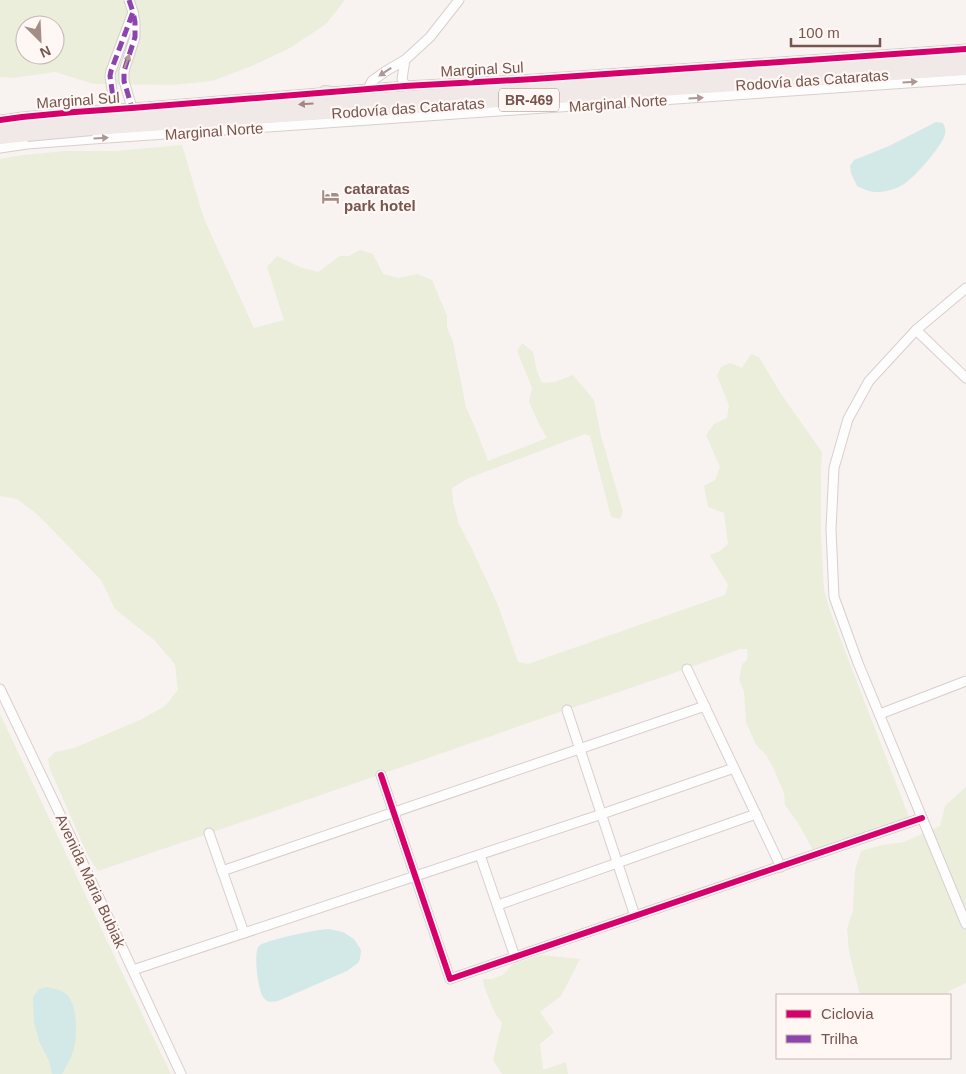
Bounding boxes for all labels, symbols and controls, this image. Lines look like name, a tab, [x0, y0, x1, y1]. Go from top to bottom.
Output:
north arrow	[15, 15, 65, 65]
scale bar	[791, 15, 880, 47]
text: 100 m	[798, 24, 840, 41]
text: N	[37, 43, 53, 61]
one-way arrow	[123, 53, 131, 68]
street label: Marginal Sul	[440, 58, 524, 80]
street label: Rodovía das Cataratas	[735, 66, 889, 94]
one-way arrow	[378, 68, 391, 77]
one-way arrow	[902, 78, 918, 86]
road number: BR-469	[499, 88, 559, 112]
street label: Marginal Sul	[36, 89, 120, 111]
street label: Marginal Norte	[568, 91, 668, 115]
one-way arrow	[688, 93, 704, 101]
street label: Rodovía das Cataratas	[331, 94, 485, 122]
one-way arrow	[298, 100, 314, 108]
street label: Marginal Norte	[164, 119, 264, 143]
one-way arrow	[93, 134, 109, 142]
place label: cataratas park hotel	[344, 180, 416, 214]
hotel icon: cataratas park hotel	[320, 187, 340, 207]
street label: Avenida Maria Bubiak	[53, 811, 130, 951]
legend	[776, 994, 951, 1059]
text: Ciclovia	[821, 1005, 874, 1022]
text: Trilha	[821, 1030, 859, 1047]

